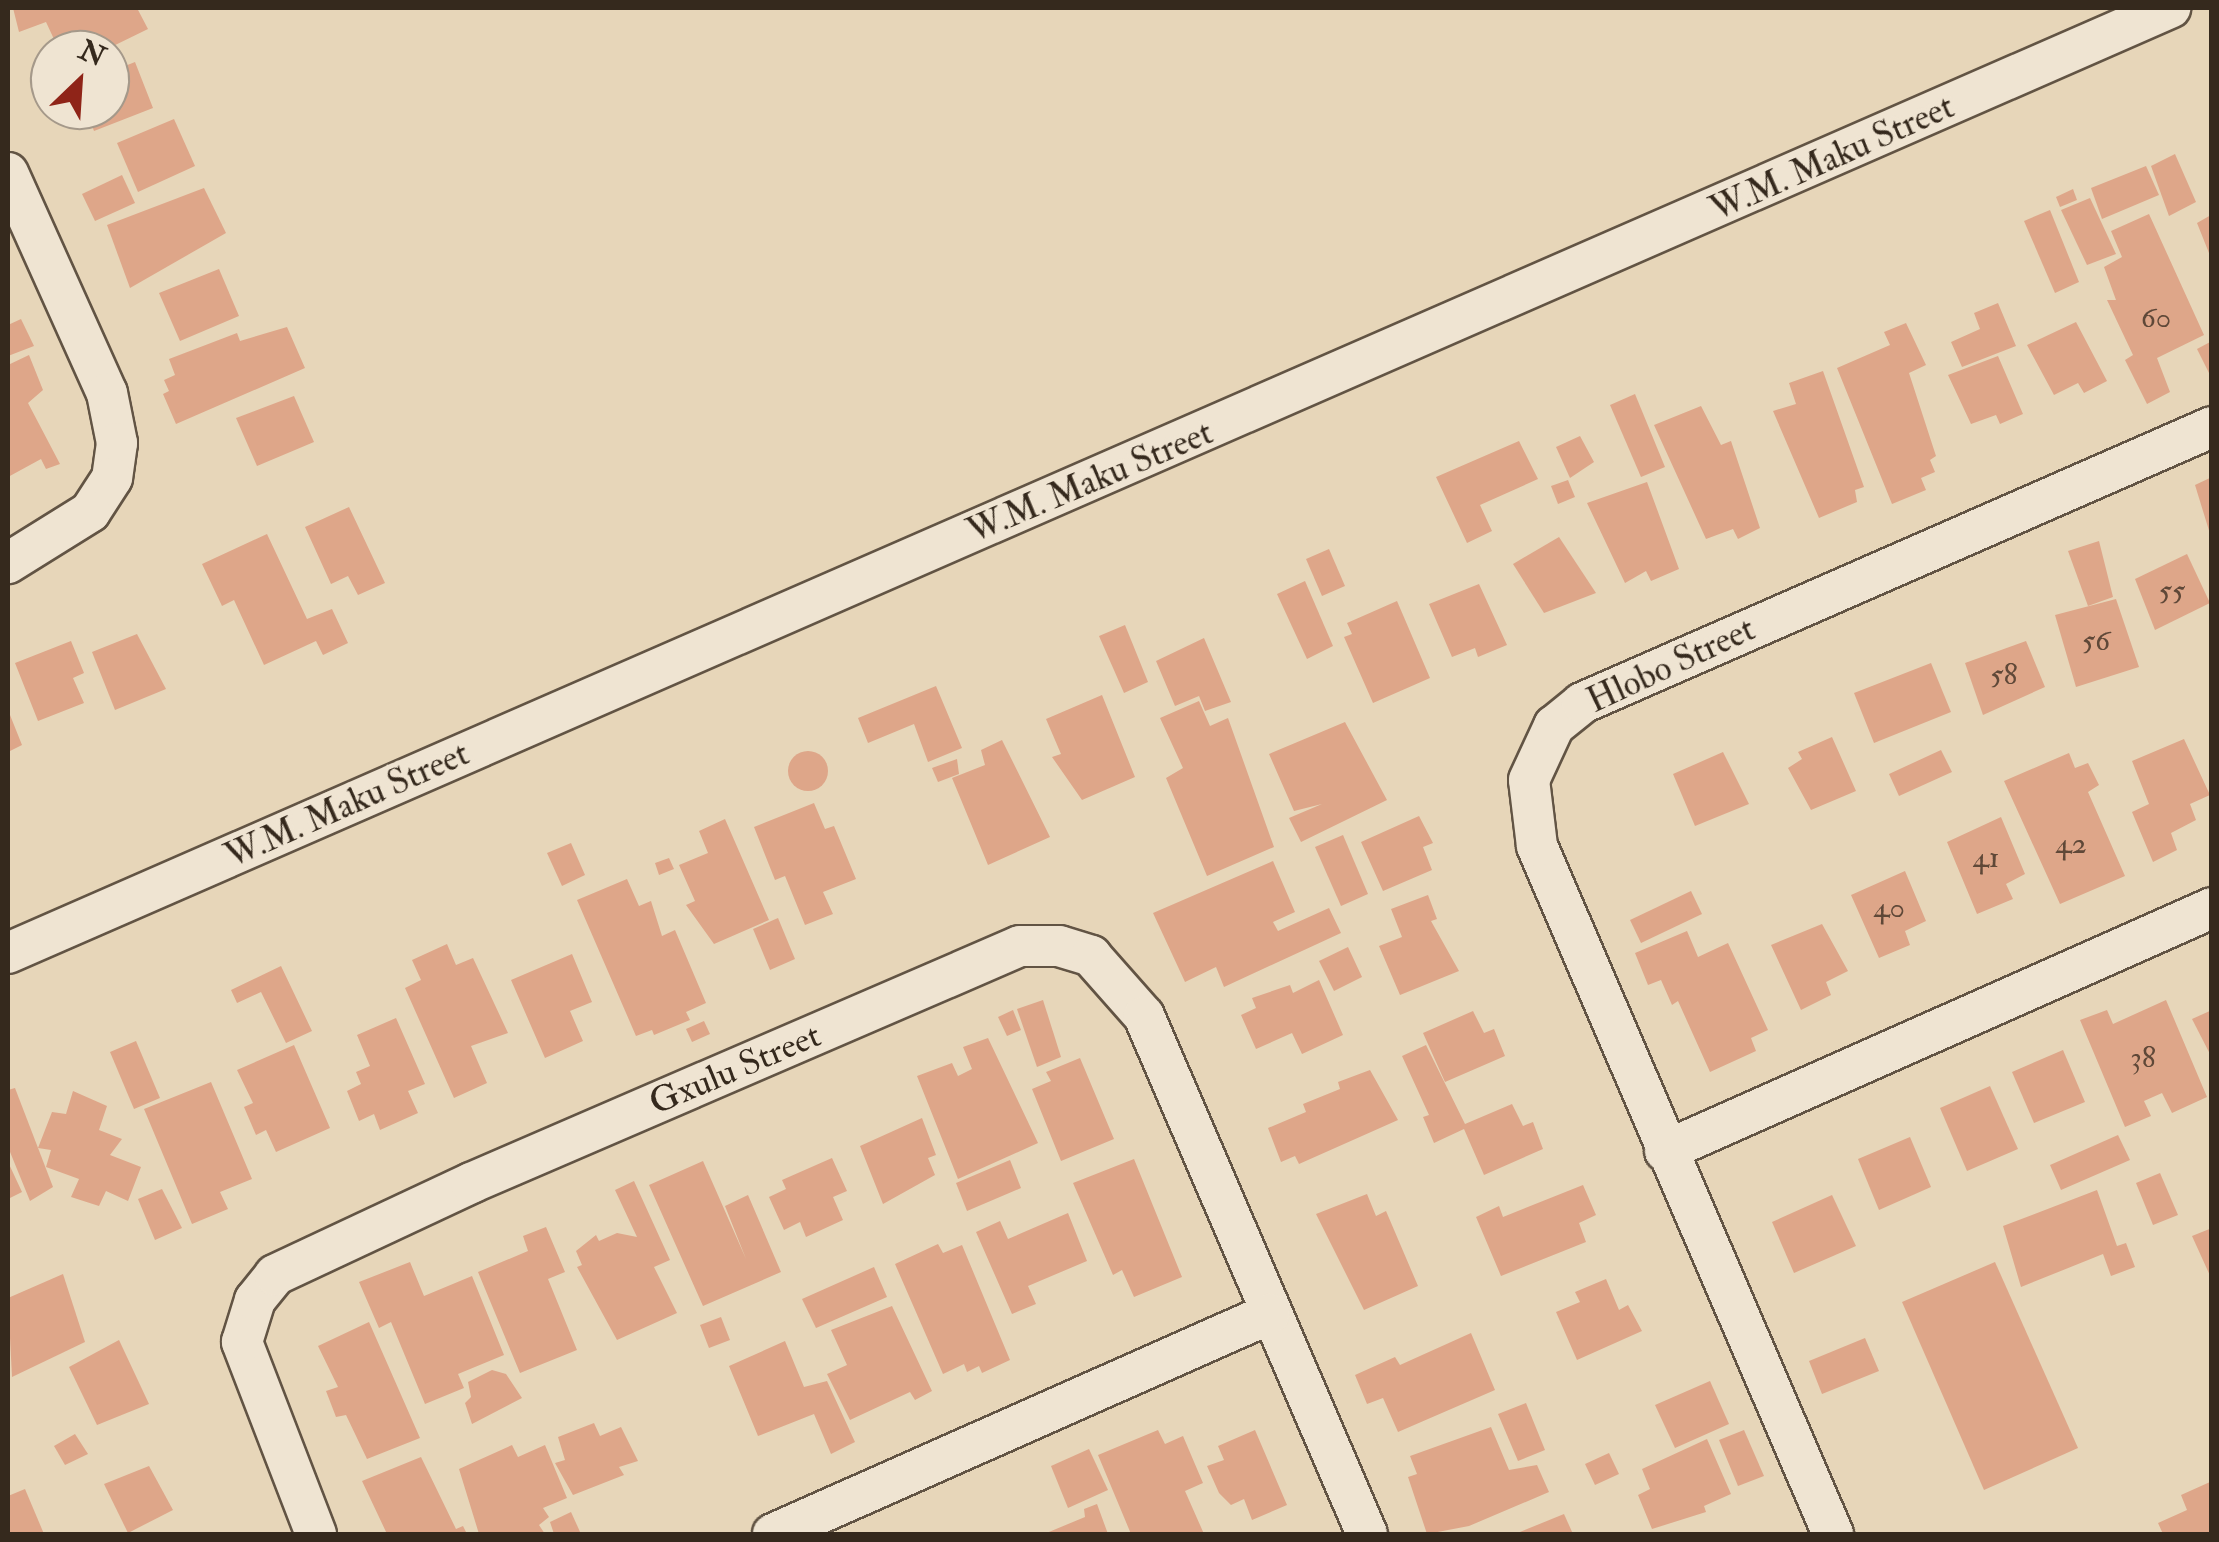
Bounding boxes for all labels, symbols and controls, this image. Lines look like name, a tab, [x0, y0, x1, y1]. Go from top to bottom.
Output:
north arrow	[30, 30, 130, 130]
text: N	[73, 33, 111, 75]
street label: W.M. Maku Street	[1704, 85, 1960, 231]
house number: 60	[2141, 300, 2171, 336]
street label: W.M. Maku Street	[961, 411, 1219, 553]
house number: 55	[2159, 573, 2185, 609]
street label: Hlobo Street	[1581, 608, 1761, 722]
house number: 56	[2082, 623, 2110, 659]
house number: 58	[1990, 657, 2018, 693]
street label: W.M. Maku Street	[219, 732, 475, 878]
house number: 42	[2055, 826, 2087, 862]
house number: 41	[1973, 840, 1999, 876]
house number: 40	[1873, 890, 1905, 926]
street label: Gxulu Street	[643, 1014, 827, 1124]
house number: 38	[2130, 1040, 2156, 1076]

